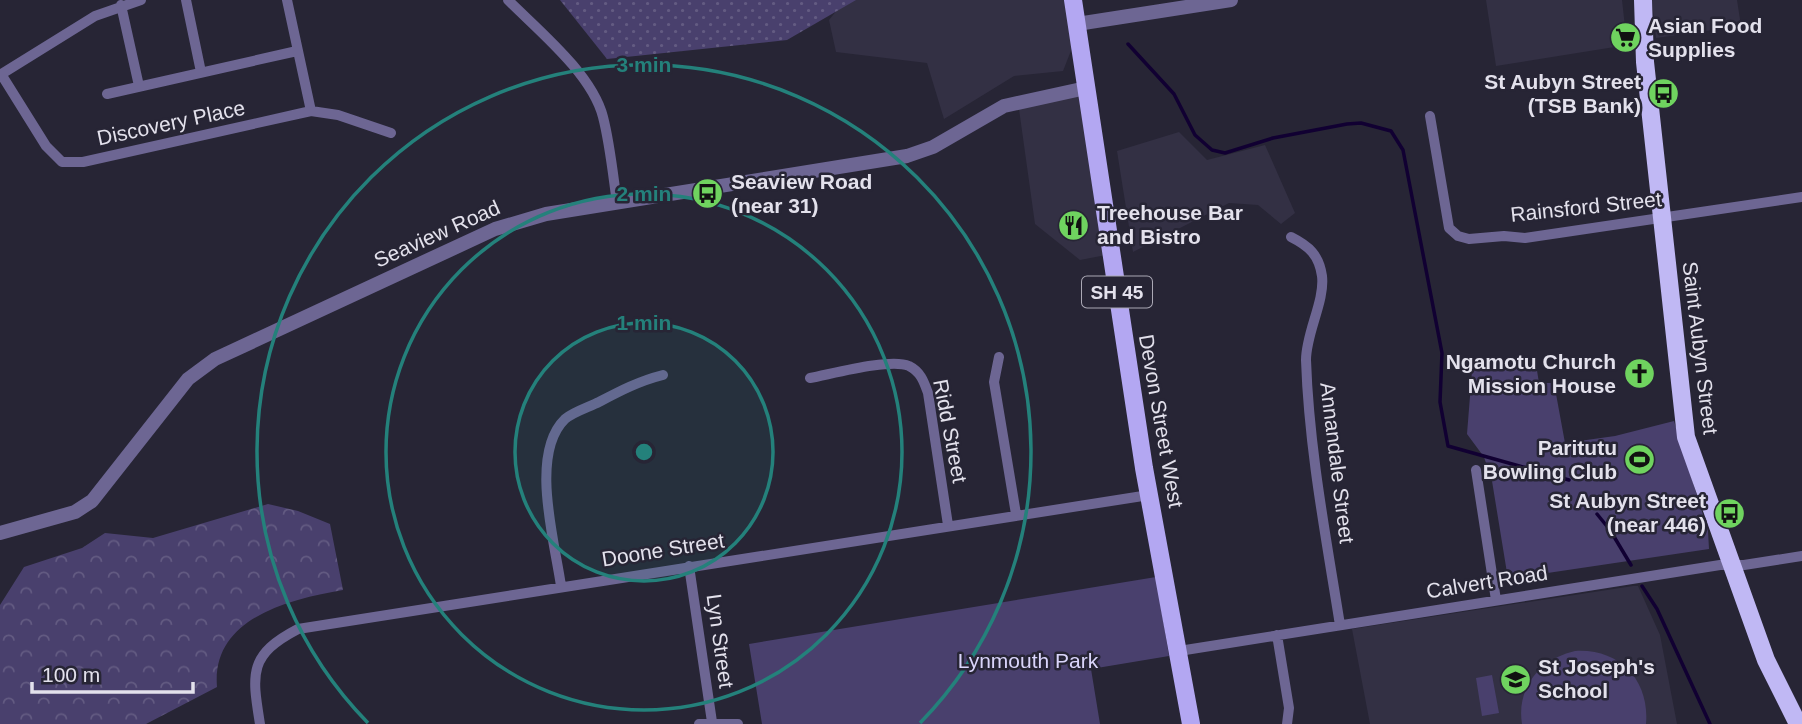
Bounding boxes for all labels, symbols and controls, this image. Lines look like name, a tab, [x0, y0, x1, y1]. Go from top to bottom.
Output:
place label: Asian Food Supplies	[1648, 14, 1762, 61]
supermarket icon: Asian Food Supplies	[1608, 21, 1642, 55]
text: 3 min	[617, 53, 671, 76]
place label: St Aubyn Street (TSB Bank)	[1484, 70, 1641, 117]
bus stop icon: St Aubyn Street (TSB Bank)	[1647, 77, 1681, 111]
street label: Discovery Place	[95, 96, 247, 149]
place label: Seaview Road (near 31)	[731, 170, 872, 217]
bus stop icon: Seaview Road (near 31)	[691, 177, 725, 211]
text: 2 min	[617, 182, 671, 205]
street label: Rainsford Street	[1509, 187, 1663, 226]
street label: Seaview Road	[370, 195, 503, 272]
place label: Treehouse Bar and Bistro	[1097, 201, 1243, 248]
restaurant icon: Treehouse Bar and Bistro	[1057, 208, 1091, 242]
street label: Saint Aubyn Street	[1678, 260, 1723, 436]
road number: SH 45	[1082, 276, 1152, 308]
text: 1 min	[617, 311, 671, 334]
street label: Devon Street West	[1135, 332, 1188, 510]
place label: Ngamotu Church Mission House	[1446, 350, 1616, 397]
church icon: Ngamotu Church Mission House	[1622, 357, 1656, 391]
street label: Ridd Street	[929, 377, 972, 485]
street label: Annandale Street	[1316, 381, 1359, 545]
place label: Paritutu Bowling Club	[1483, 436, 1617, 483]
centre of rings	[632, 440, 656, 464]
sports icon: Paritutu Bowling Club	[1623, 443, 1657, 477]
place label: St Aubyn Street (near 446)	[1549, 489, 1706, 536]
bus stop icon: St Aubyn Street (near 446)	[1712, 496, 1746, 530]
street label: Doone Street	[600, 528, 726, 571]
street label: Calvert Road	[1425, 561, 1549, 602]
street label: Lyn Street	[702, 592, 739, 690]
park label: Lynmouth Park	[958, 649, 1099, 672]
scale bar	[32, 650, 192, 694]
place label: St Joseph's School	[1538, 655, 1655, 702]
school or university icon: St Joseph's School	[1498, 662, 1532, 696]
text: 100 m	[42, 663, 100, 686]

